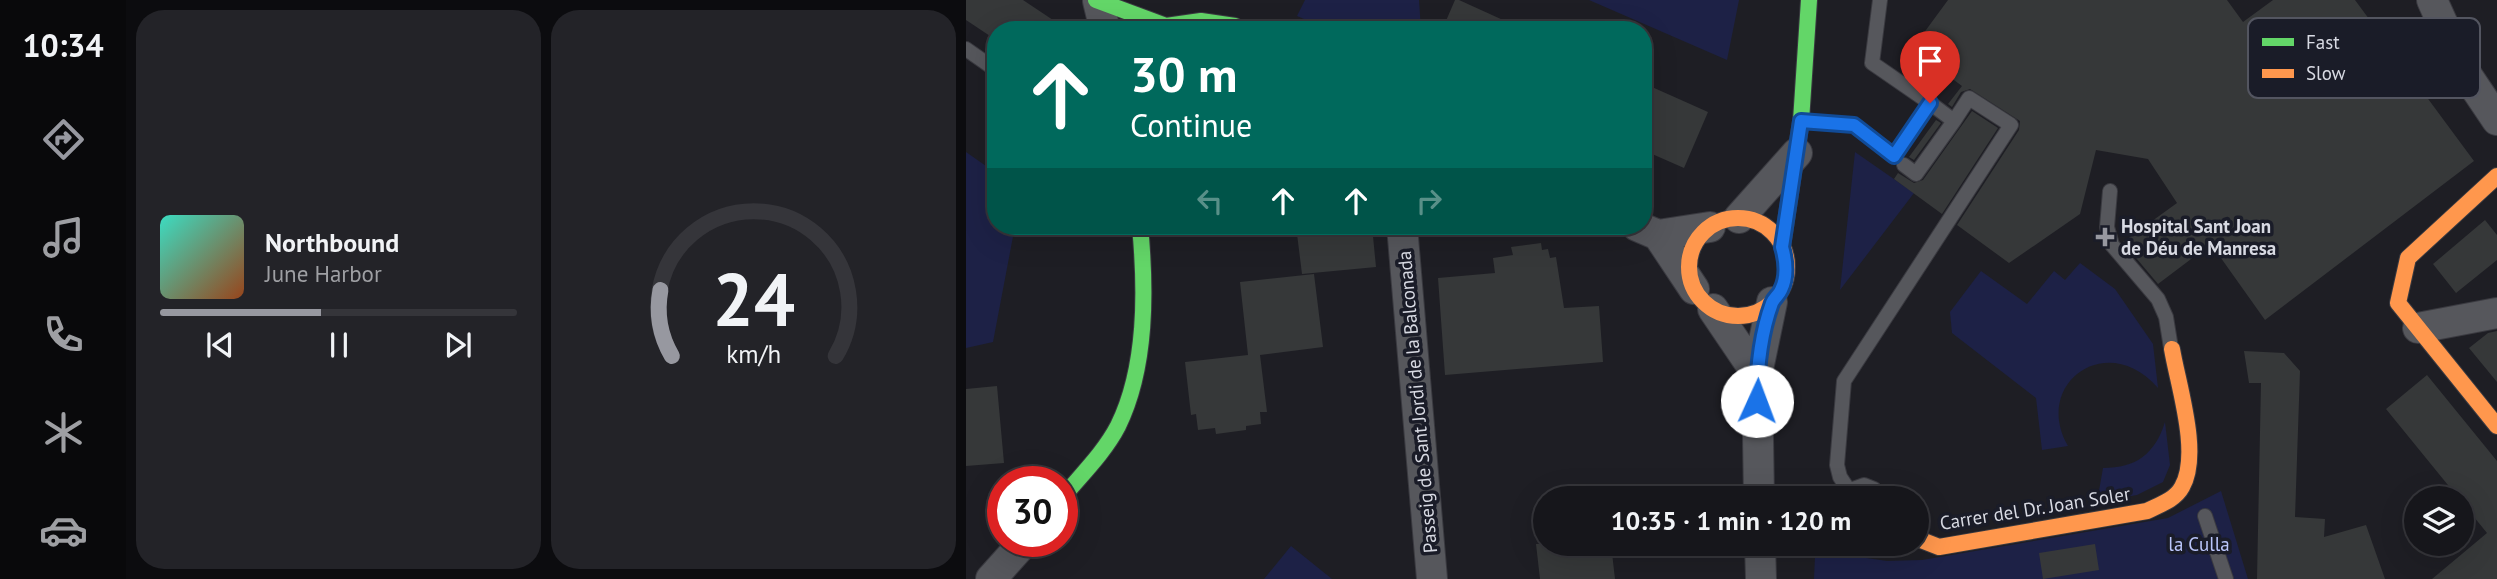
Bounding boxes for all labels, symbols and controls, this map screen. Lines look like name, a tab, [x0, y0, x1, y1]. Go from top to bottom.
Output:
legend	[2248, 18, 2480, 98]
text: 10:34	[22, 24, 104, 66]
text: Fast	[2306, 30, 2340, 54]
pin	[1900, 31, 1960, 103]
text: 30 m	[1130, 42, 1237, 106]
icon: arrive	[1911, 42, 1949, 80]
icon: ahead	[1015, 49, 1106, 140]
text: Slow	[2306, 61, 2346, 85]
text: Continue	[1130, 104, 1252, 146]
icon: directions	[39, 115, 88, 164]
icon: left	[1191, 182, 1229, 220]
icon: ahead	[1264, 182, 1302, 220]
icon: ahead	[1337, 182, 1375, 220]
icon: right	[1410, 182, 1448, 220]
icon: music	[39, 213, 88, 262]
place label: Hospital Sant Joan de Déu de Manresa	[2121, 214, 2276, 260]
text: Northbound	[265, 226, 399, 259]
marker: Hospital Sant Joan de Déu de Manresa	[2095, 227, 2115, 247]
street label: Passeig de Sant Jordi de la Balconada	[1392, 250, 1442, 554]
text: 24	[712, 252, 795, 346]
text: June Harbor	[265, 259, 382, 288]
icon: phone	[39, 310, 88, 359]
icon: previous	[201, 326, 239, 364]
icon: pause	[320, 326, 358, 364]
icon: next	[439, 326, 477, 364]
text: km/h	[726, 337, 781, 369]
position arrow	[1720, 364, 1794, 438]
icon: climate	[39, 408, 88, 457]
speed limit sign: 30	[987, 466, 1078, 557]
street label: Carrer del Dr. Joan Soler	[1938, 481, 2132, 535]
map controls	[2404, 486, 2474, 556]
button: layers	[2404, 486, 2474, 556]
text: 10:35 · 1 min · 120 m	[1611, 504, 1851, 537]
icon: car	[39, 506, 88, 555]
park label: la Culla	[2168, 532, 2230, 556]

